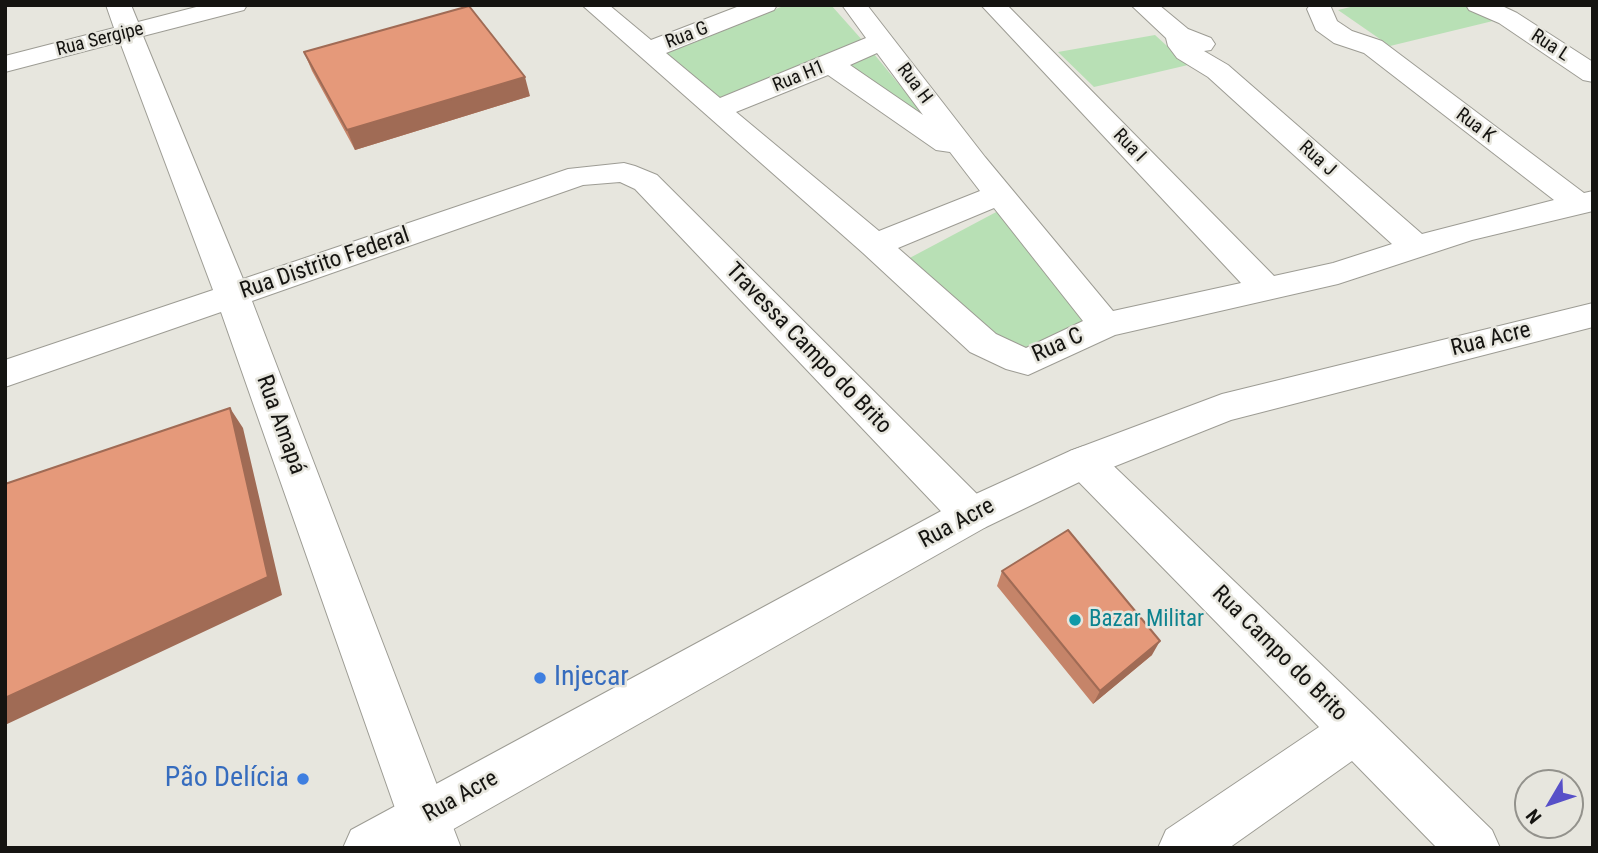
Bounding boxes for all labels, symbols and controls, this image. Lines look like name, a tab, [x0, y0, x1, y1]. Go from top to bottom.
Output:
street label: Rua G	[662, 17, 712, 55]
street label: Rua Sergipe	[54, 18, 146, 62]
street label: Rua L	[1526, 25, 1574, 67]
street label: Rua H1	[770, 56, 828, 98]
street label: Rua H	[892, 59, 936, 109]
street label: Rua K	[1451, 104, 1499, 148]
street label: Rua I	[1108, 125, 1150, 167]
street label: Rua J	[1294, 137, 1340, 181]
street label: Rua Distrito Federal	[237, 222, 413, 306]
street label: Travessa Campo do Brito	[719, 258, 897, 440]
street label: Rua Acre	[1448, 317, 1534, 363]
street label: Rua C	[1028, 323, 1088, 369]
street label: Rua Amapá	[249, 372, 311, 478]
street label: Rua Acre	[915, 493, 999, 555]
street label: Rua Campo do Brito	[1205, 580, 1353, 728]
place label: Bazar Militar	[1089, 606, 1204, 634]
marker: Bazar Militar	[1067, 612, 1083, 628]
place label: Injecar	[554, 661, 629, 695]
marker: Injecar	[532, 670, 548, 686]
place label: Pão Delícia	[165, 762, 289, 796]
street label: Rua Acre	[419, 765, 503, 829]
north arrow	[1514, 769, 1584, 839]
marker: Pão Delícia	[295, 771, 311, 787]
text: N	[1521, 805, 1546, 828]

